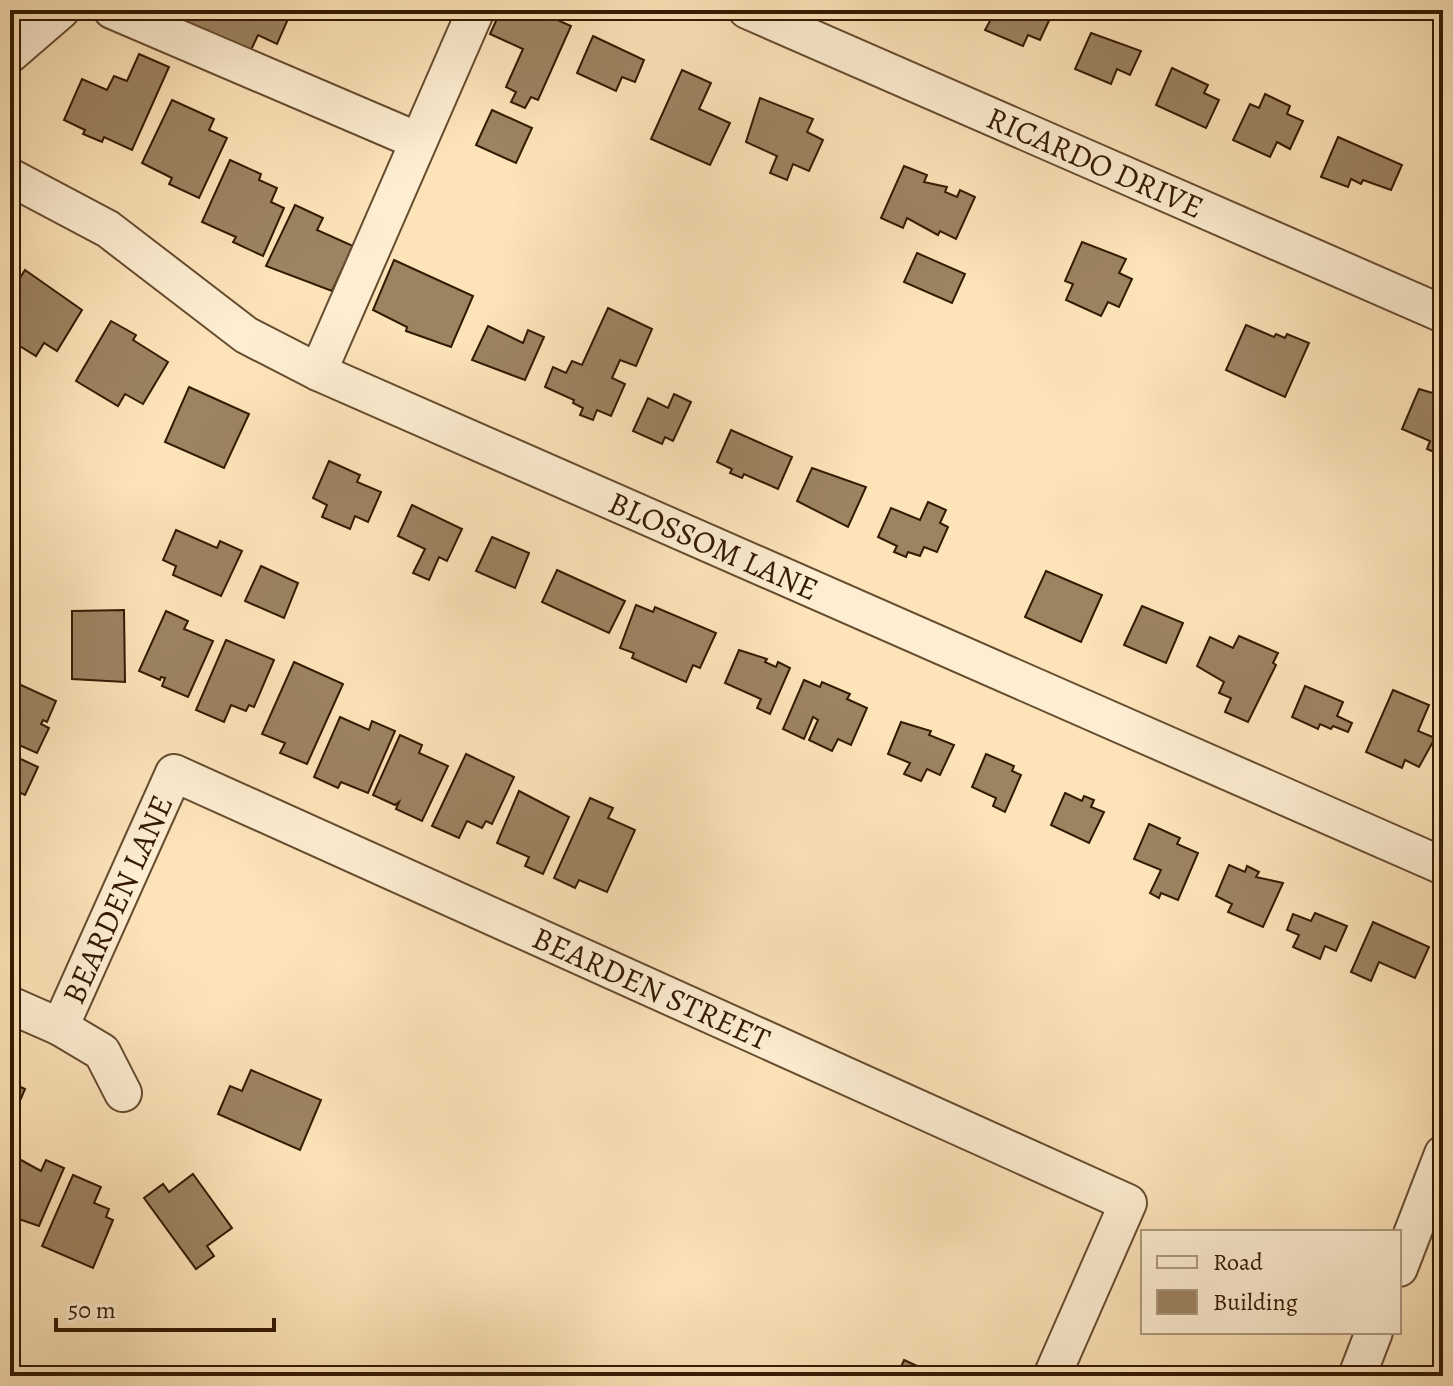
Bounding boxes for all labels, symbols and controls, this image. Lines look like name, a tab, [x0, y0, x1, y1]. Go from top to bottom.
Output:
street label: RICARDO DRIVE	[980, 95, 1211, 229]
street label: BLOSSOM LANE	[602, 480, 825, 611]
street label: BEARDEN LANE	[51, 788, 183, 1011]
street label: BEARDEN STREET	[525, 915, 778, 1061]
legend	[1141, 1230, 1401, 1334]
text: Road	[1213, 1246, 1263, 1278]
scale bar	[56, 1282, 274, 1332]
text: Building	[1213, 1286, 1298, 1318]
text: 50 m	[68, 1294, 116, 1326]

